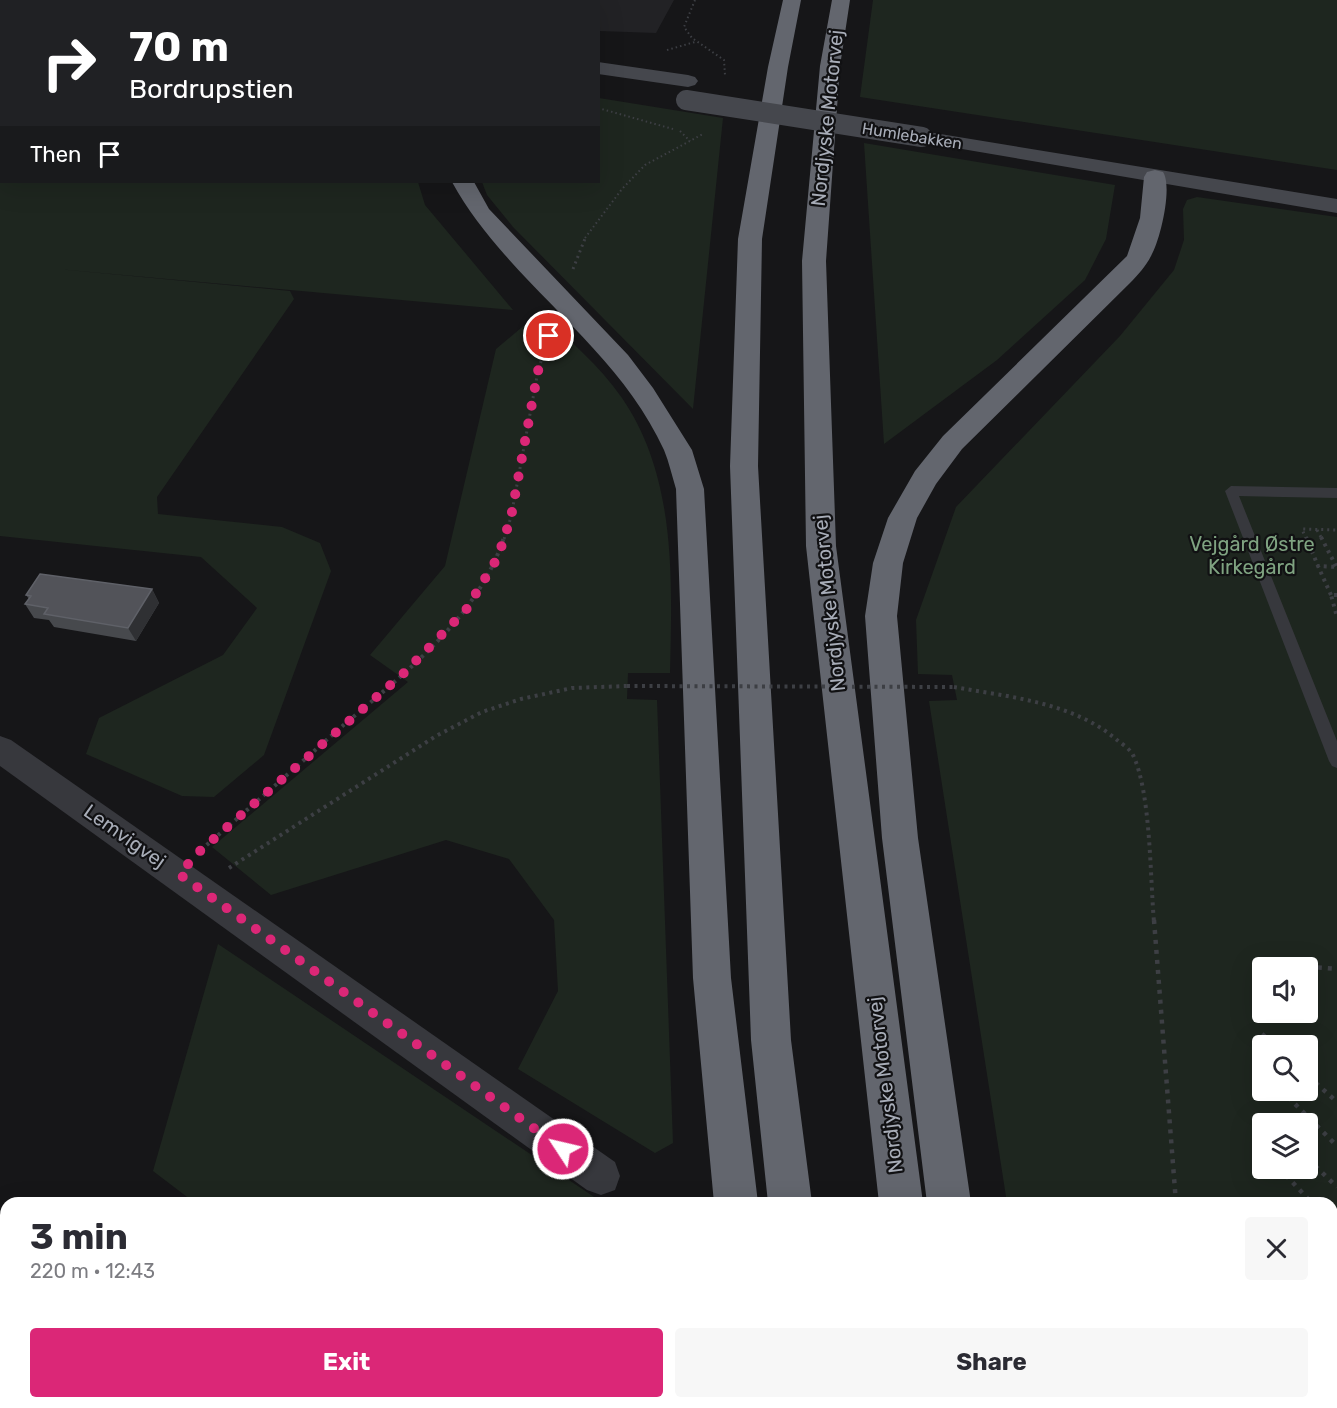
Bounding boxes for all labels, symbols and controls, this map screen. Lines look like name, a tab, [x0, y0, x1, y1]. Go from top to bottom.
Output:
text: 70 m	[129, 22, 229, 72]
icon: right	[30, 24, 108, 102]
street label: Nordjyske Motorvej	[806, 28, 848, 208]
text: Bordrupstien	[129, 73, 294, 105]
street label: Humlebakken	[861, 119, 963, 153]
icon: arrive	[93, 138, 126, 171]
text: Then	[30, 141, 81, 168]
pin	[523, 310, 574, 361]
icon: arrive	[532, 319, 565, 352]
street label: Nordjyske Motorvej	[808, 513, 850, 693]
park label: Vejgård Østre Kirkegård	[1189, 532, 1315, 579]
street label: Lemvigvej	[79, 799, 171, 873]
map controls	[1252, 957, 1318, 1179]
button: sound	[1252, 957, 1318, 1023]
street label: Nordjyske Motorvej	[862, 995, 908, 1175]
button: search	[1252, 1035, 1318, 1101]
button: layers	[1252, 1113, 1318, 1179]
position arrow	[531, 1117, 595, 1181]
text: 3 min	[30, 1215, 128, 1258]
button: close	[1245, 1217, 1308, 1280]
text: 220 m · 12:43	[30, 1259, 155, 1283]
button: Exit	[30, 1328, 663, 1397]
button: Share	[675, 1328, 1308, 1397]

